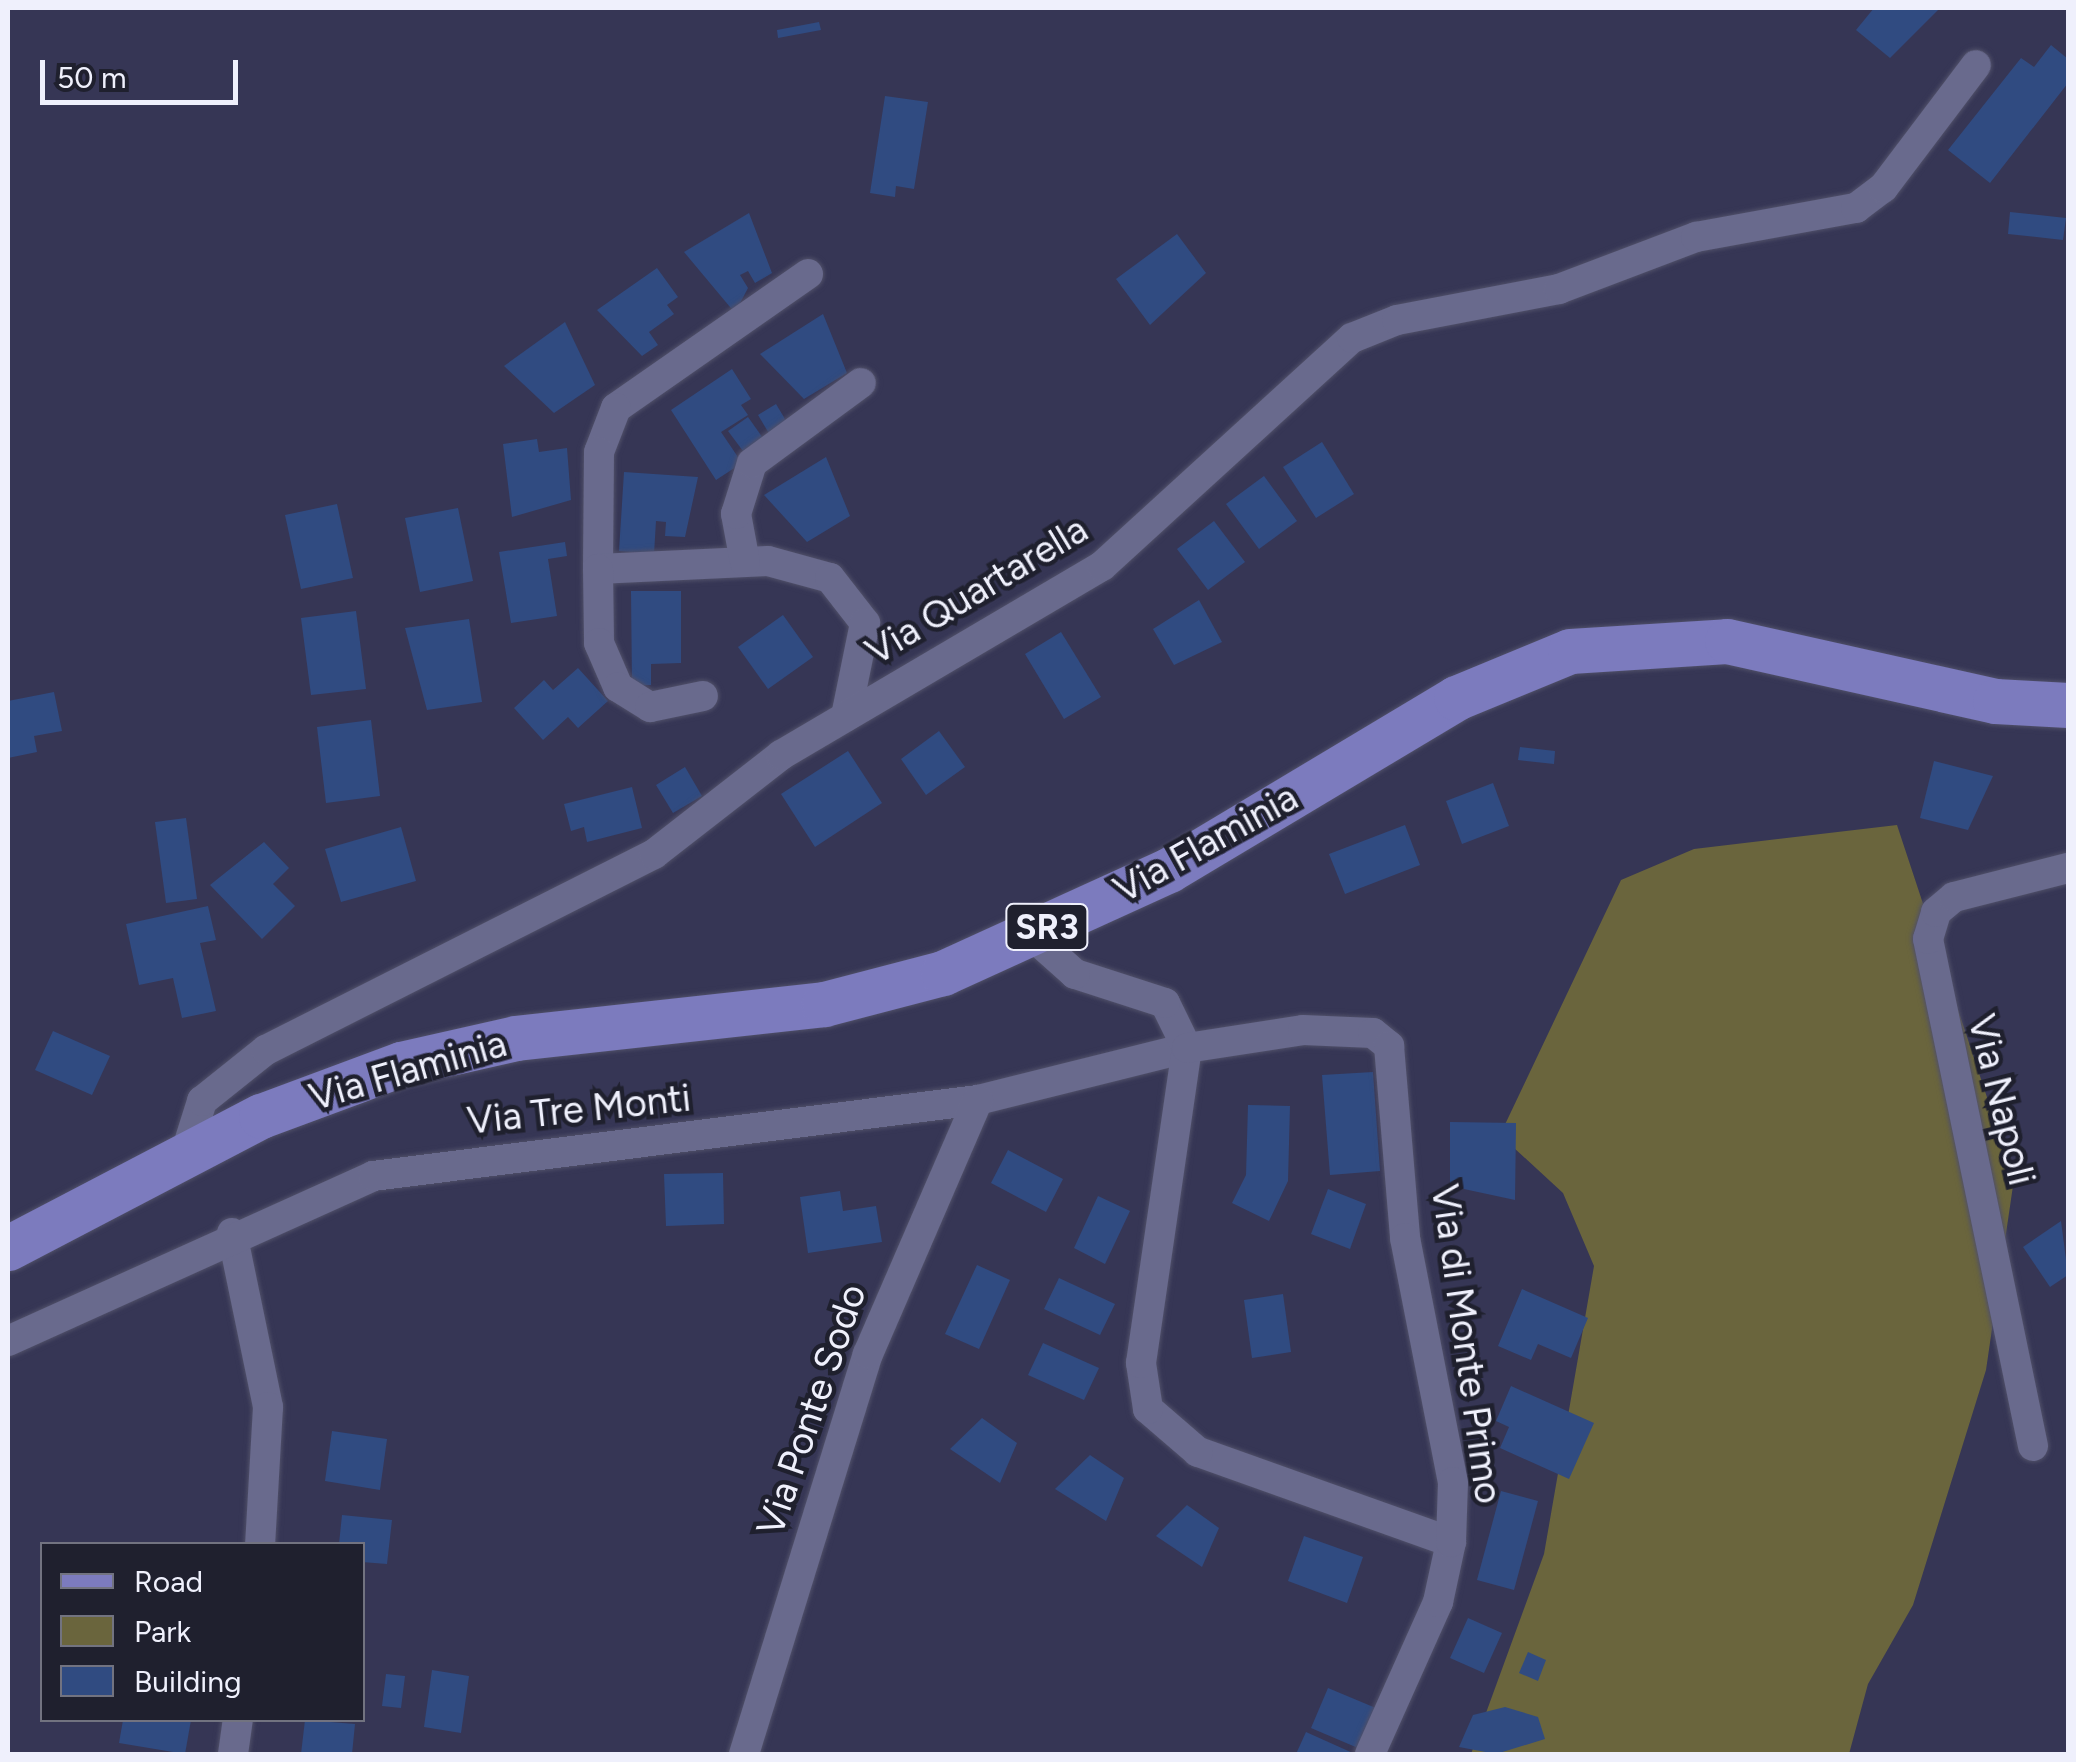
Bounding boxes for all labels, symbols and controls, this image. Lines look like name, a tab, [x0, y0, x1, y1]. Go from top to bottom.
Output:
scale bar	[45, 40, 242, 102]
text: 50 m	[57, 59, 126, 96]
street label: Via Quartarella	[858, 507, 1096, 675]
street label: Via Flaminia	[1106, 775, 1306, 913]
road number: SR3	[1004, 897, 1090, 957]
street label: Via Napoli	[1958, 1010, 2044, 1190]
street label: Via Flaminia	[304, 1021, 512, 1121]
street label: Via Tre Monti	[465, 1076, 693, 1144]
street label: Via di Monte Primo	[1421, 1181, 1511, 1507]
street label: Via Ponte Sodo	[748, 1278, 876, 1542]
legend	[40, 1542, 365, 1722]
text: Road	[134, 1563, 203, 1600]
text: Park	[134, 1613, 191, 1650]
text: Building	[134, 1663, 242, 1700]

